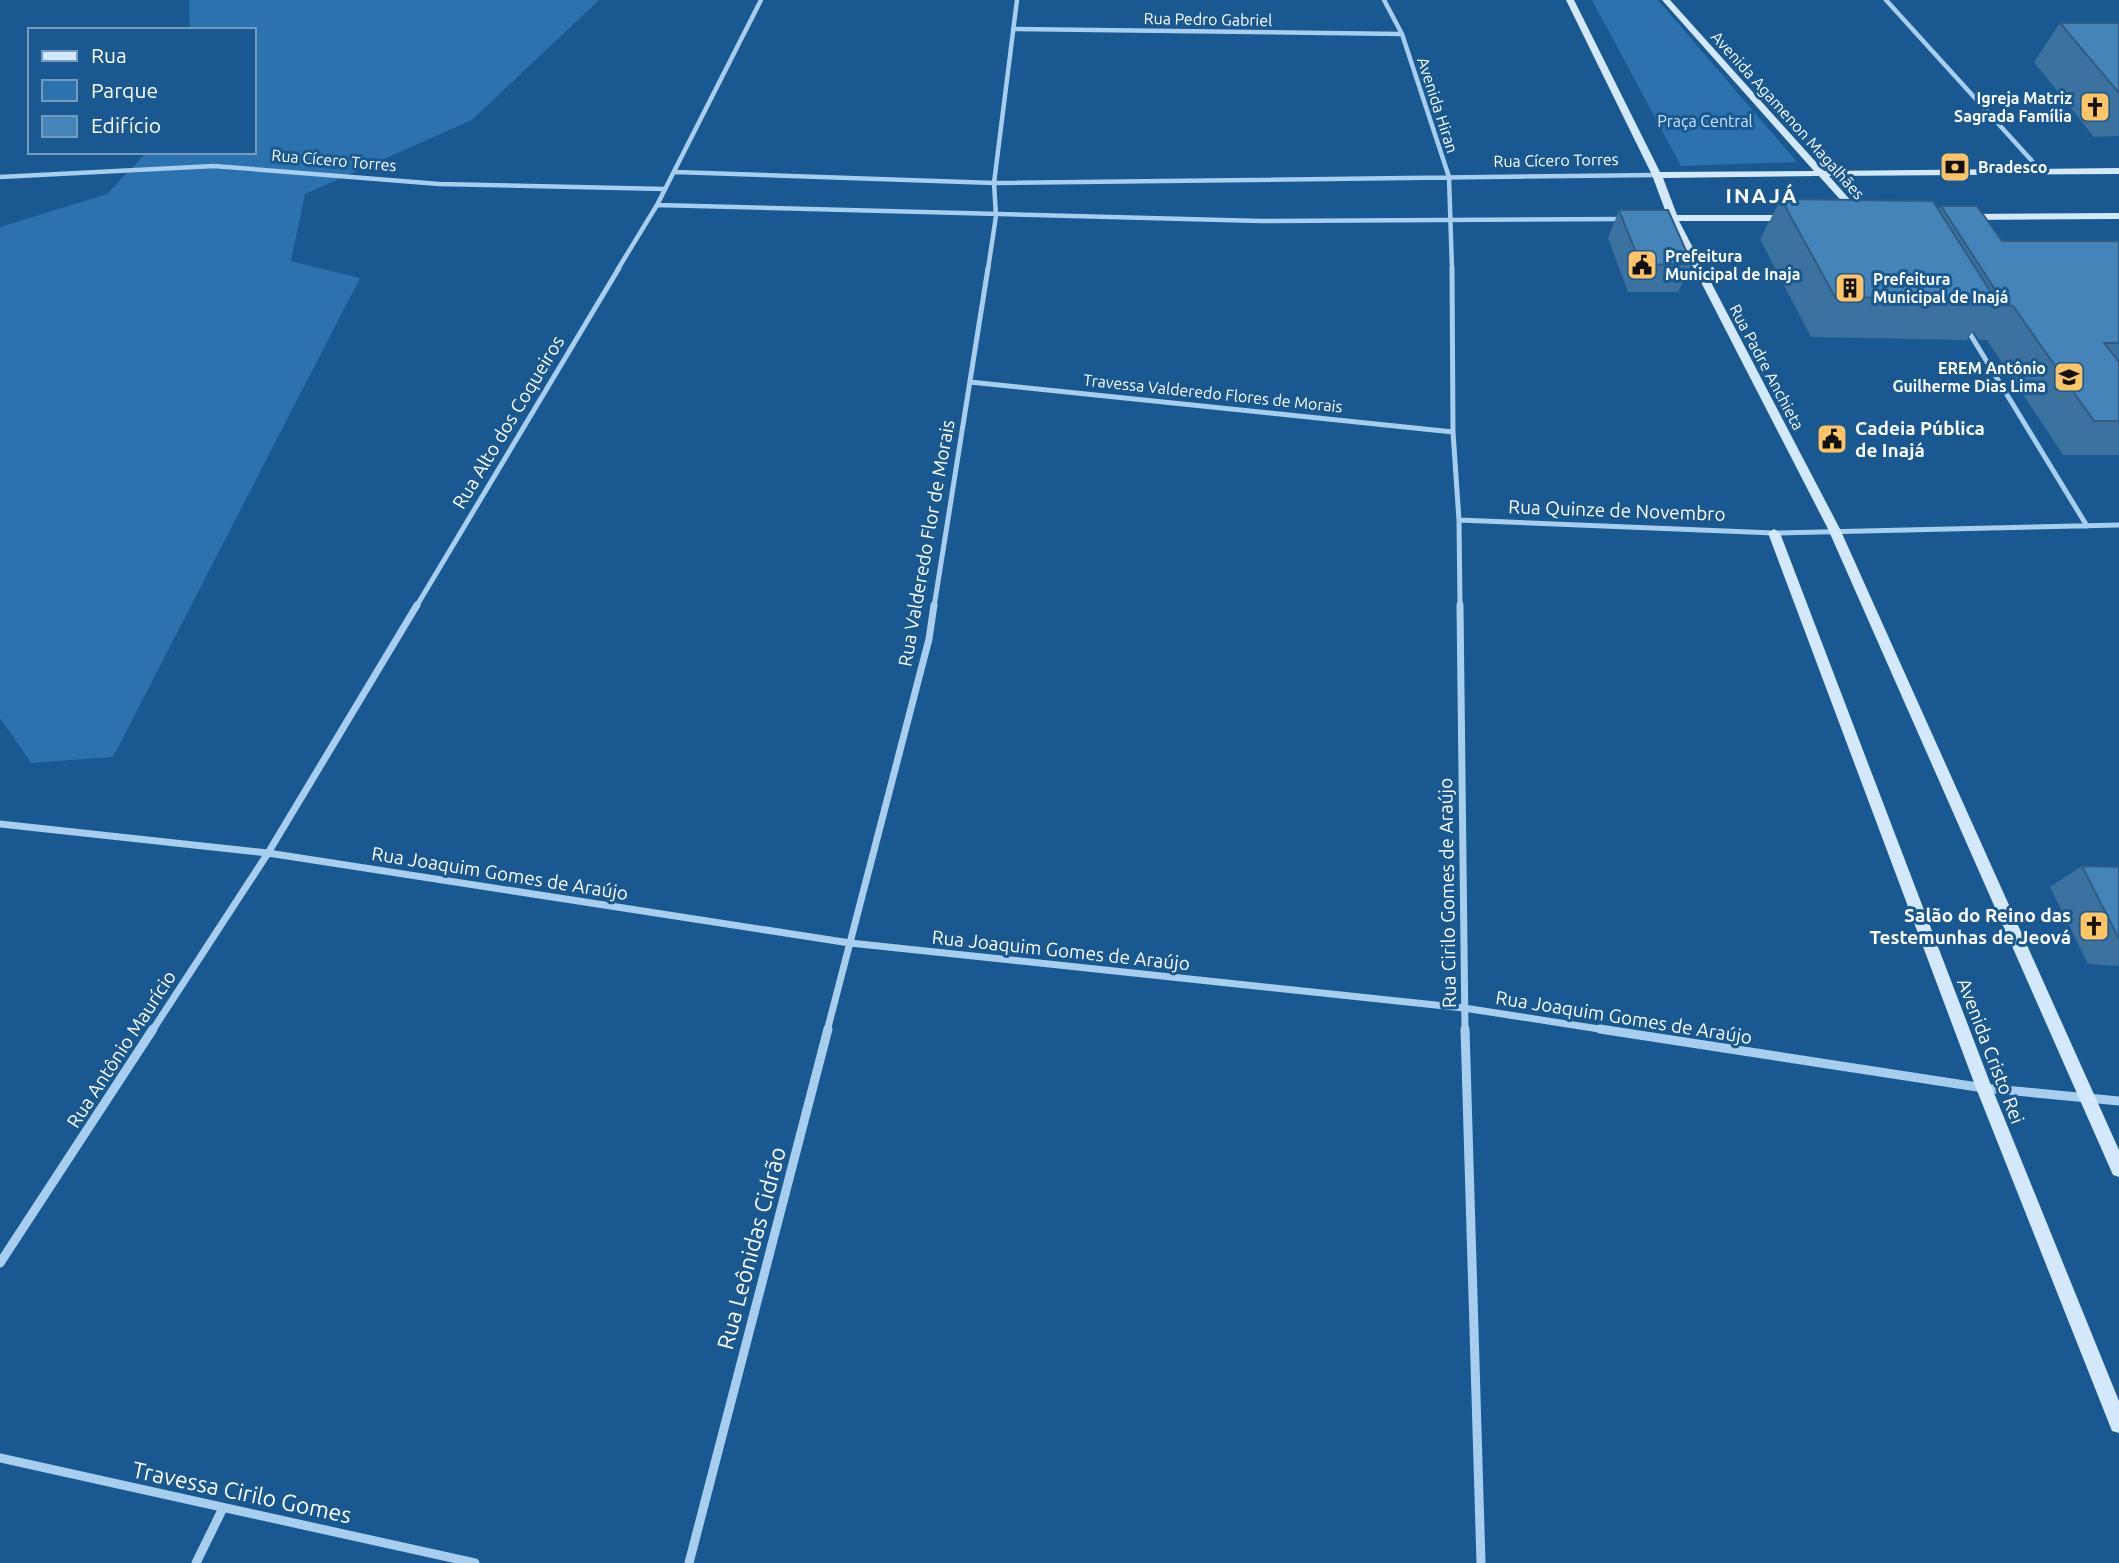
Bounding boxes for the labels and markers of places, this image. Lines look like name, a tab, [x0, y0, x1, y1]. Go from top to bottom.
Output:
place label: Igreja Matriz Sagrada Família	[1954, 89, 2072, 125]
church icon: Igreja Matriz Sagrada Família	[2078, 90, 2112, 124]
bank icon: Bradesco	[1938, 150, 1972, 184]
place label: Bradesco	[1978, 158, 2047, 176]
place label: Prefeitura Municipal de Inaja	[1665, 247, 1800, 283]
public building icon: Prefeitura Municipal de Inaja	[1625, 248, 1659, 282]
place label: Prefeitura Municipal de Inajá	[1873, 270, 2008, 306]
building icon: Prefeitura Municipal de Inajá	[1833, 271, 1867, 305]
place label: EREM Antônio Guilherme Dias Lima	[1892, 359, 2046, 395]
school or university icon: EREM Antônio Guilherme Dias Lima	[2052, 360, 2086, 394]
place label: Cadeia Pública de Inajá	[1855, 417, 1985, 461]
public building icon: Cadeia Pública de Inajá	[1815, 422, 1849, 456]
place label: Salão do Reino das Testemunhas de Jeová	[1869, 904, 2071, 948]
church icon: Salão do Reino das Testemunhas de Jeová	[2077, 909, 2111, 943]

